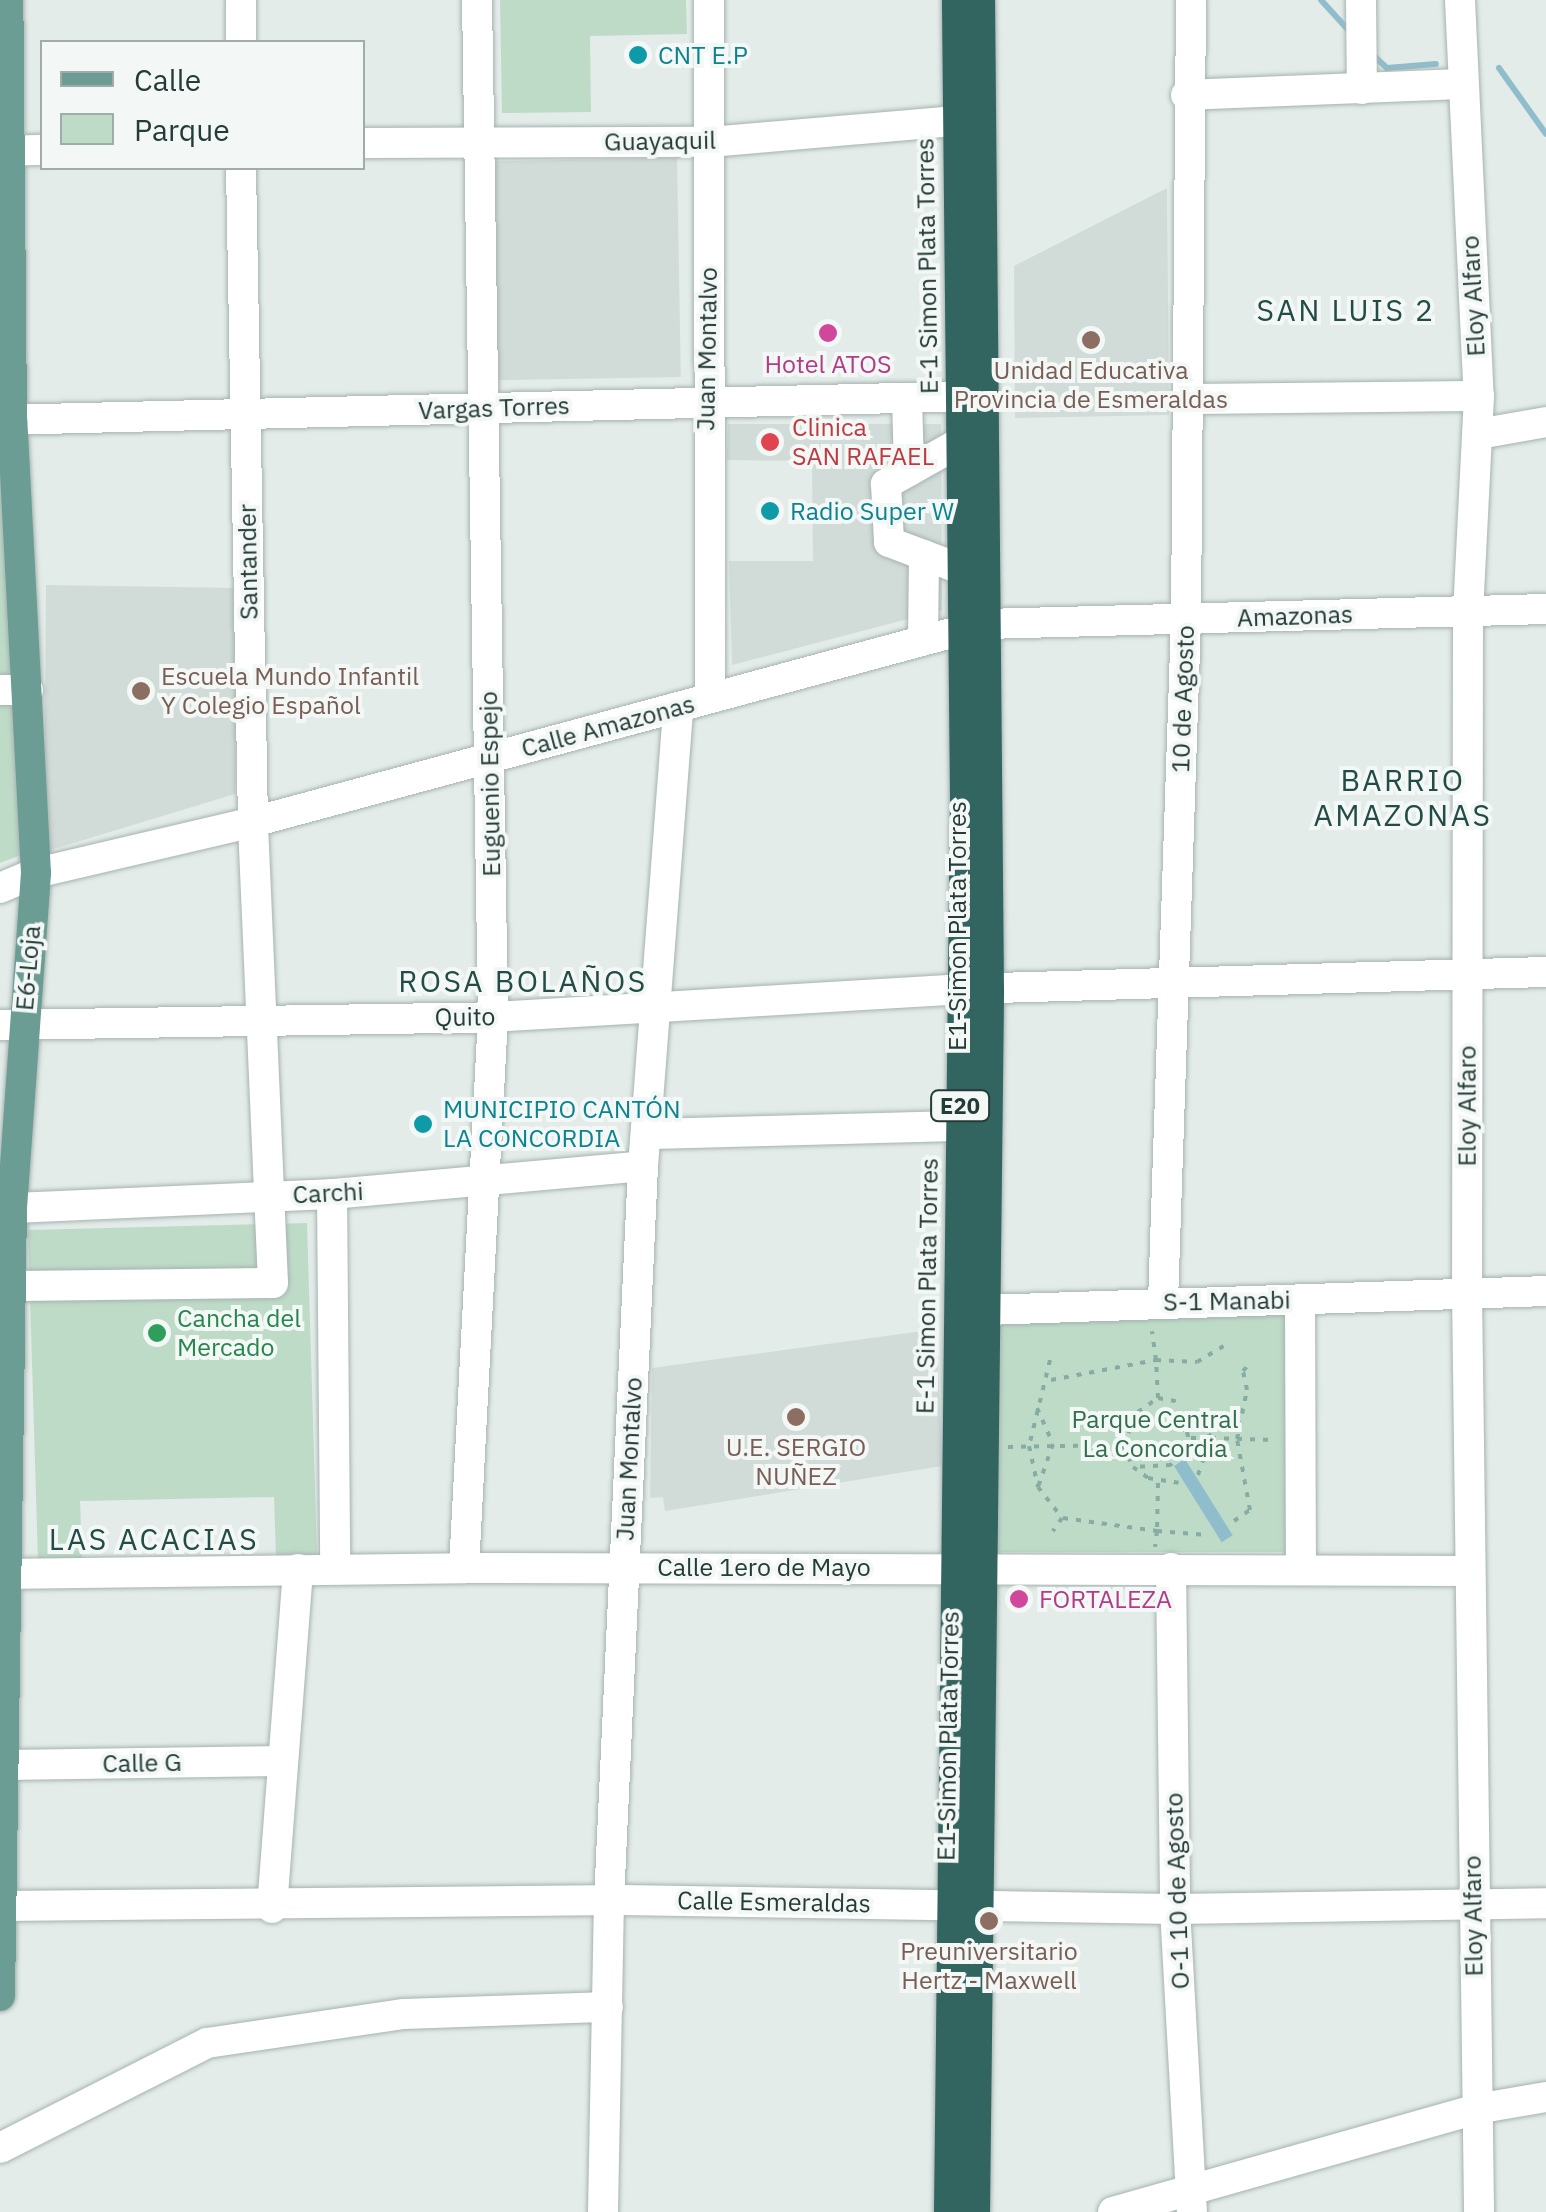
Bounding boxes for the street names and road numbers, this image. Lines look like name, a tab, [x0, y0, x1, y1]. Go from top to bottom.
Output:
street label: Guayaquil	[604, 125, 716, 157]
street label: E-1 Simon Plata Torres	[910, 138, 944, 394]
street label: Eloy Alfaro	[1455, 235, 1491, 357]
street label: Juan Montalvo	[691, 267, 723, 431]
street label: Vargas Torres	[418, 390, 570, 426]
street label: Santander	[232, 504, 264, 620]
street label: Amazonas	[1236, 599, 1354, 633]
street label: 10 de Agosto	[1165, 625, 1201, 773]
street label: Calle Amazonas	[518, 688, 698, 764]
street label: Euguenio Espejo	[473, 691, 507, 877]
street label: E1-Simon Plata Torres	[942, 801, 972, 1051]
street label: E6-Loja	[9, 924, 47, 1012]
street label: Quito	[434, 1001, 496, 1033]
street label: Eloy Alfaro	[1452, 1046, 1482, 1166]
road number: E20	[930, 1089, 990, 1123]
street label: E-1 Simon Plata Torres	[910, 1158, 944, 1414]
street label: Carchi	[292, 1176, 364, 1210]
street label: S-1 Manabi	[1163, 1285, 1291, 1317]
street label: Juan Montalvo	[610, 1376, 648, 1542]
street label: Calle 1ero de Mayo	[657, 1552, 871, 1582]
street label: E1-Simon Plata Torres	[931, 1611, 965, 1861]
street label: Calle G	[102, 1747, 182, 1779]
street label: O-1 10 de Agosto	[1159, 1792, 1195, 1990]
street label: Eloy Alfaro	[1457, 1855, 1489, 1977]
street label: Calle Esmeraldas	[677, 1885, 871, 1919]

